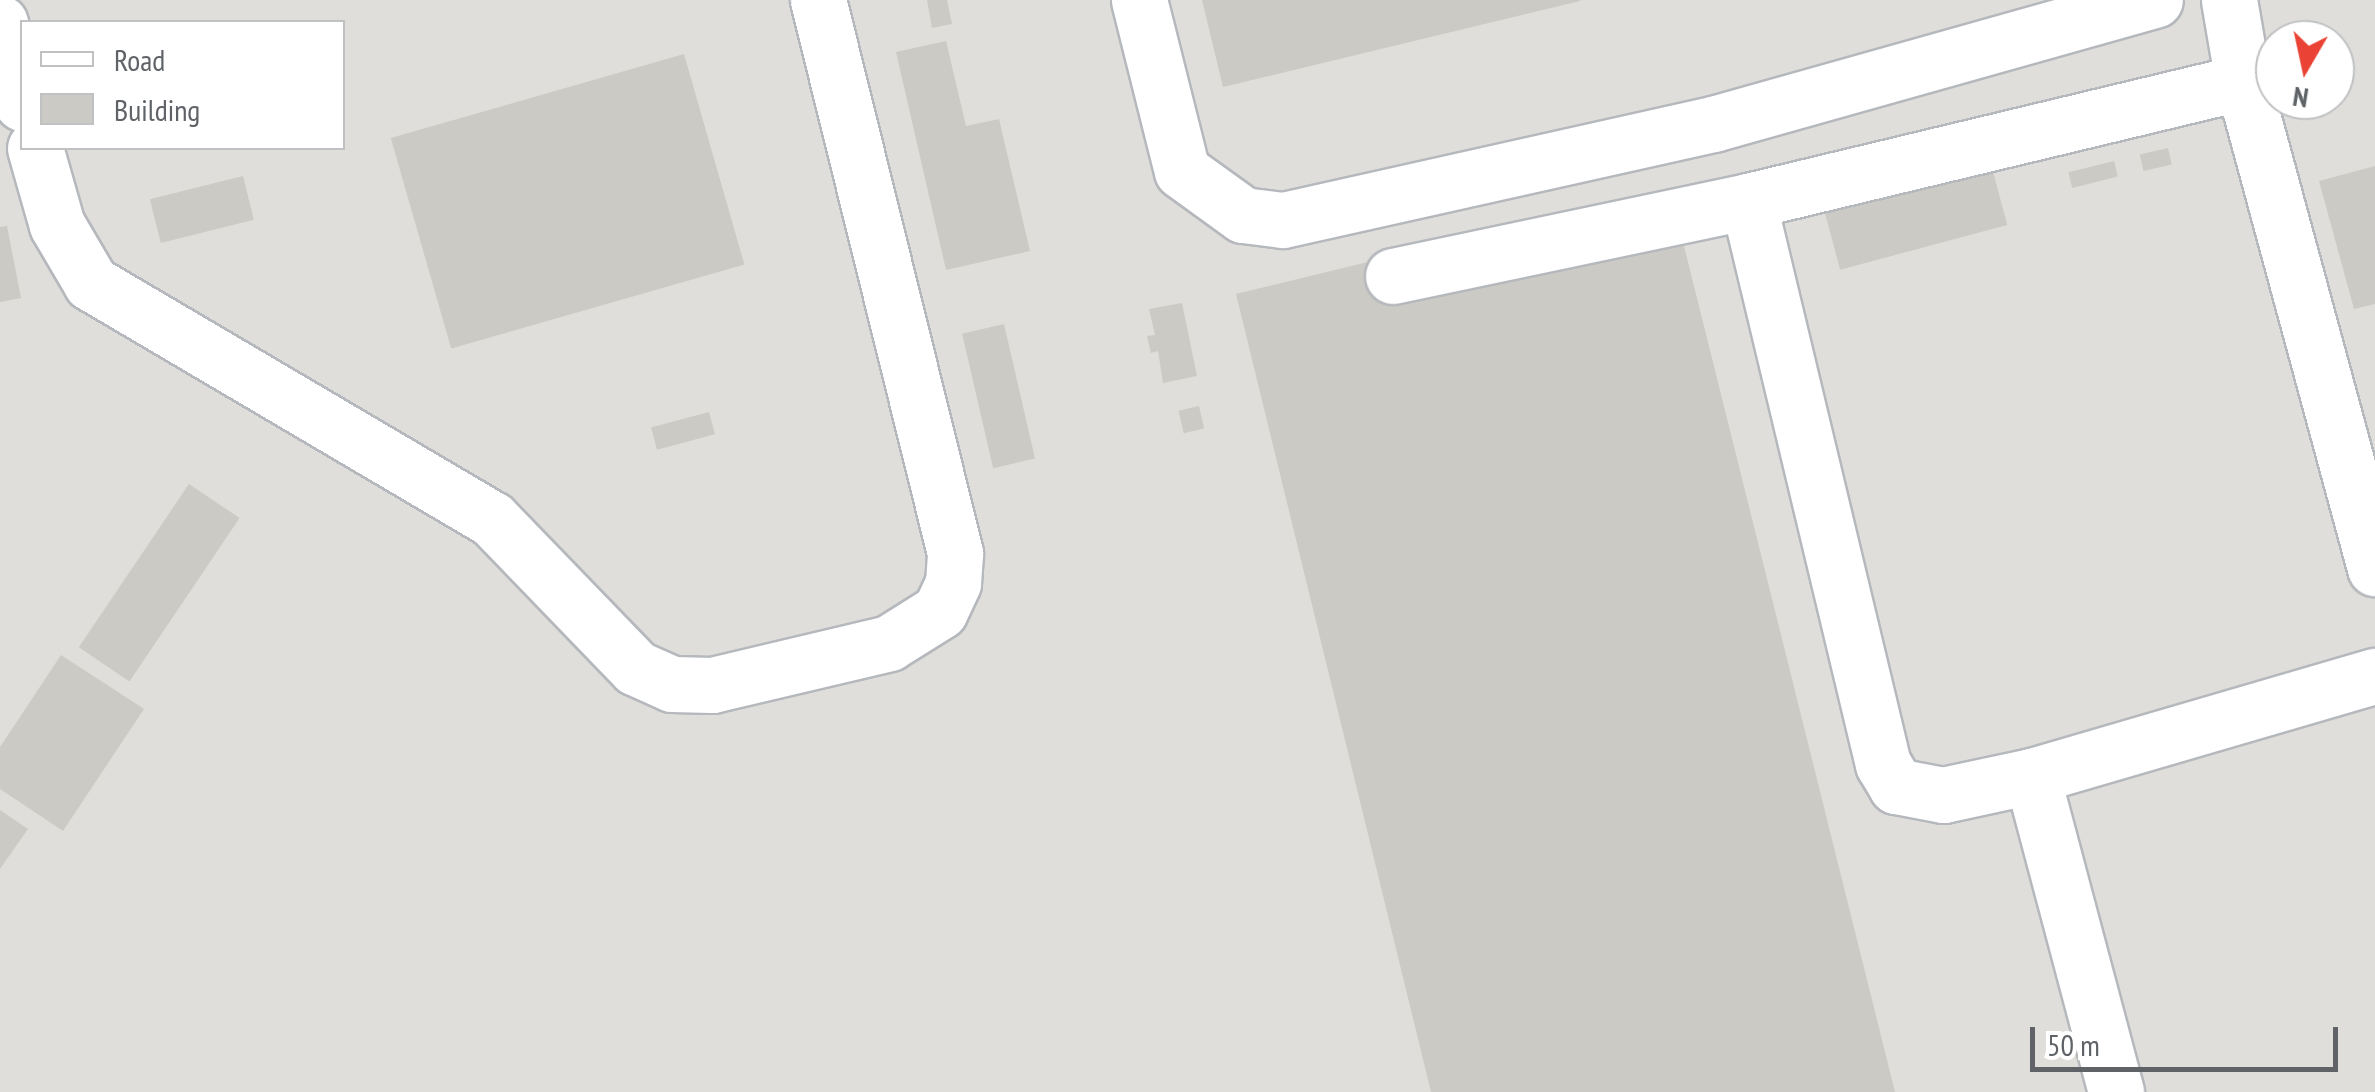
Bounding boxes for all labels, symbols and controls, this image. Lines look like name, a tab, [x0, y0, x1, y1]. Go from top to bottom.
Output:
legend	[20, 20, 345, 150]
north arrow	[2255, 20, 2355, 120]
text: Road	[114, 40, 165, 79]
text: N	[2290, 79, 2311, 118]
text: Building	[114, 90, 200, 129]
scale bar	[2035, 1007, 2342, 1069]
text: 50 m	[2047, 1025, 2100, 1064]

